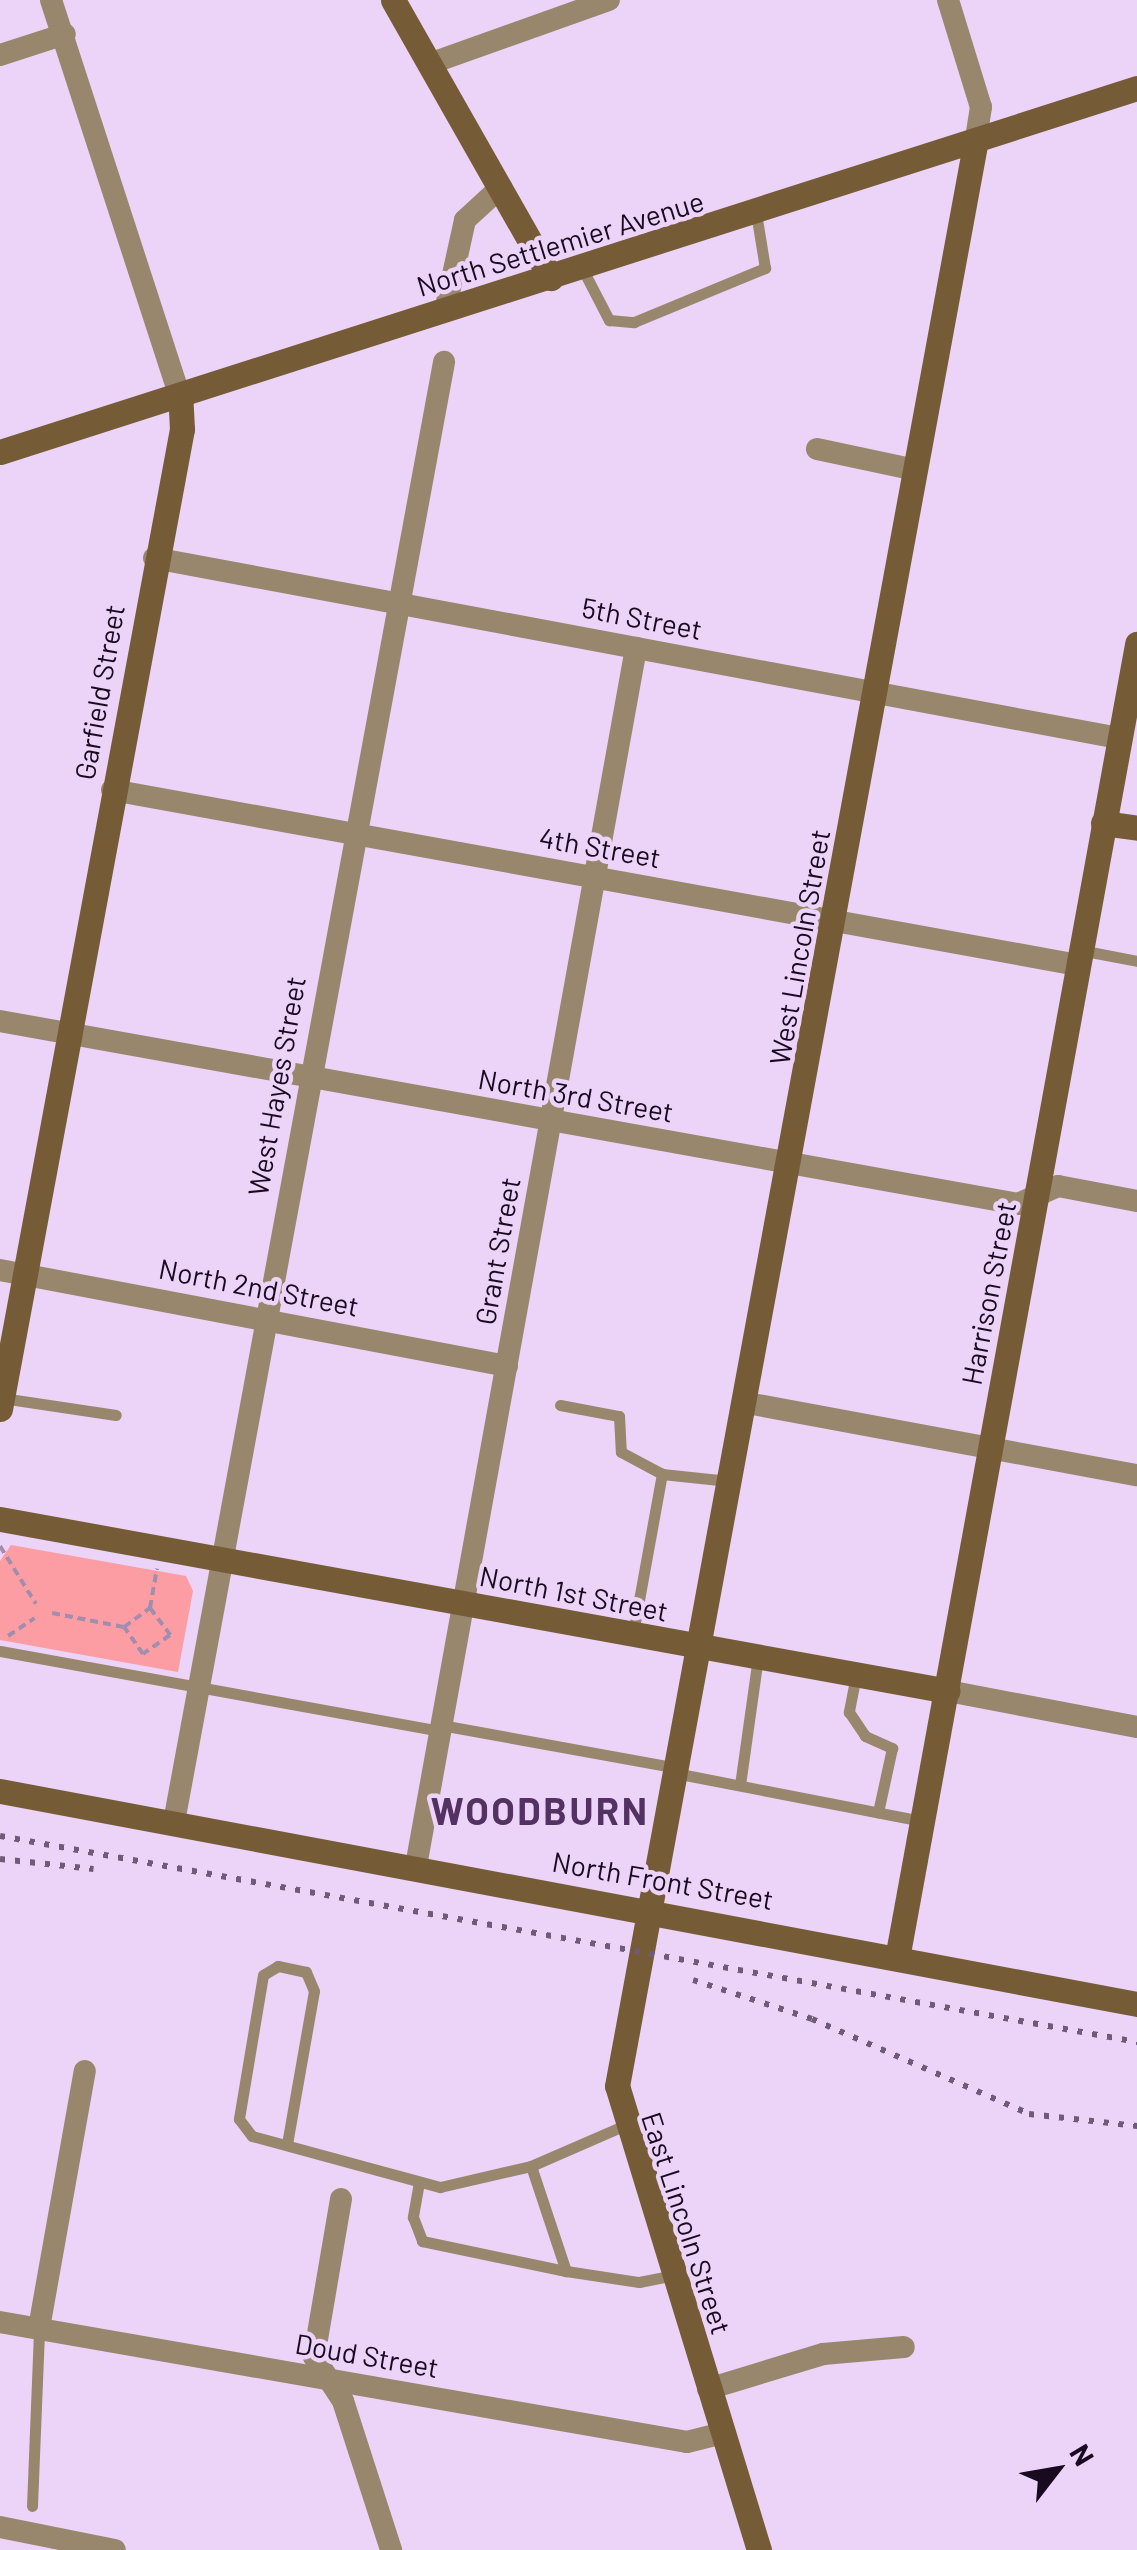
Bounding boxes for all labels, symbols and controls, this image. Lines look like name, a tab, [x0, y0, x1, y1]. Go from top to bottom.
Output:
street label: North Settlemier Avenue	[412, 183, 708, 303]
street label: 5th Street	[579, 590, 705, 646]
street label: Garfield Street	[67, 602, 131, 782]
street label: 4th Street	[537, 820, 663, 874]
street label: West Lincoln Street	[762, 827, 836, 1067]
street label: West Hayes Street	[240, 974, 312, 1198]
street label: North 3rd Street	[476, 1061, 676, 1129]
street label: Grant Street	[468, 1175, 526, 1327]
street label: Harrison Street	[954, 1199, 1022, 1387]
street label: North 2nd Street	[156, 1251, 362, 1323]
street label: North 1st Street	[477, 1558, 671, 1628]
district label: WOODBURN	[431, 1788, 649, 1834]
street label: North Front Street	[550, 1844, 776, 1916]
street label: East Lincoln Street	[635, 2108, 739, 2338]
street label: Doud Street	[293, 2326, 441, 2384]
north arrow	[1007, 2420, 1107, 2520]
text: N	[1063, 2438, 1102, 2471]

